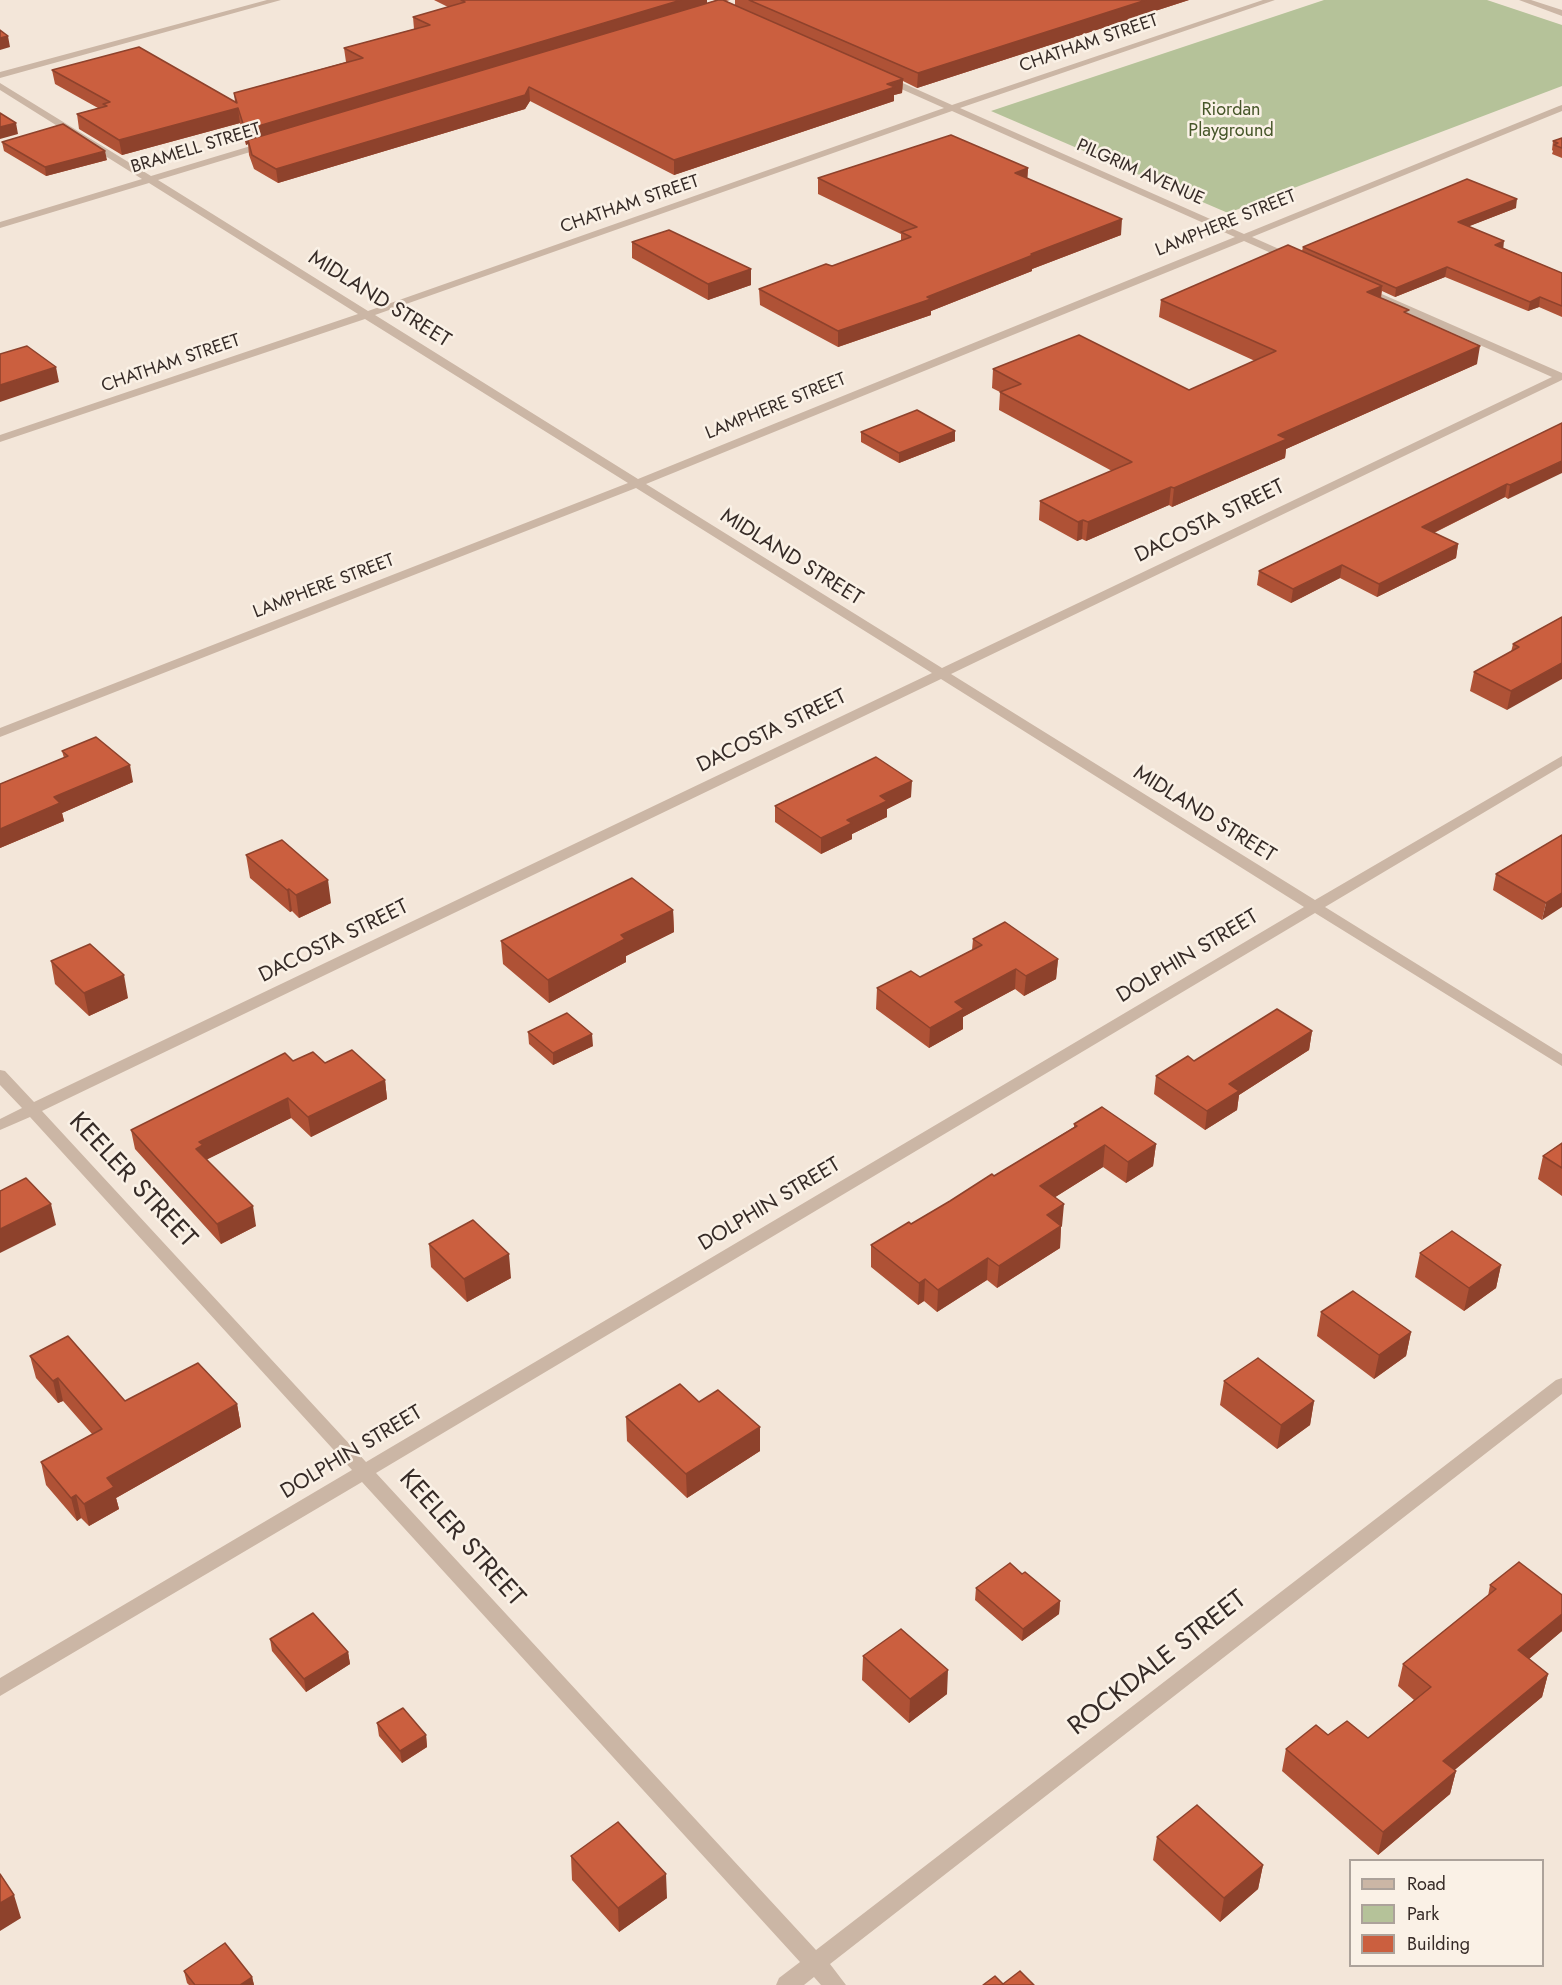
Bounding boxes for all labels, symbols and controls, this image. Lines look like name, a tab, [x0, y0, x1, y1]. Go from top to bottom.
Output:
street label: CHATHAM STREET	[1017, 10, 1161, 78]
park label: Riordan Playground	[1188, 100, 1274, 142]
street label: BRAMELL STREET	[128, 119, 264, 179]
street label: PILGRIM AVENUE	[1073, 135, 1207, 211]
street label: CHATHAM STREET	[558, 171, 702, 239]
street label: LAMPHERE STREET	[1153, 186, 1299, 262]
street label: MIDLAND STREET	[303, 246, 455, 354]
street label: CHATHAM STREET	[99, 330, 243, 398]
street label: LAMPHERE STREET	[703, 369, 849, 445]
street label: DACOSTA STREET	[1131, 475, 1289, 569]
street label: MIDLAND STREET	[715, 504, 867, 612]
street label: LAMPHERE STREET	[250, 550, 398, 624]
street label: DACOSTA STREET	[693, 685, 851, 779]
street label: MIDLAND STREET	[1128, 761, 1280, 869]
street label: DACOSTA STREET	[255, 895, 413, 989]
street label: DOLPHIN STREET	[1113, 905, 1263, 1009]
street label: KEELER STREET	[62, 1107, 202, 1255]
street label: DOLPHIN STREET	[695, 1153, 845, 1257]
street label: DOLPHIN STREET	[277, 1401, 427, 1505]
street label: KEELER STREET	[391, 1464, 531, 1614]
street label: ROCKDALE STREET	[1063, 1585, 1253, 1743]
legend	[1349, 1859, 1544, 1967]
text: Road	[1407, 1871, 1446, 1897]
text: Park	[1407, 1901, 1439, 1927]
text: Building	[1407, 1931, 1470, 1957]

